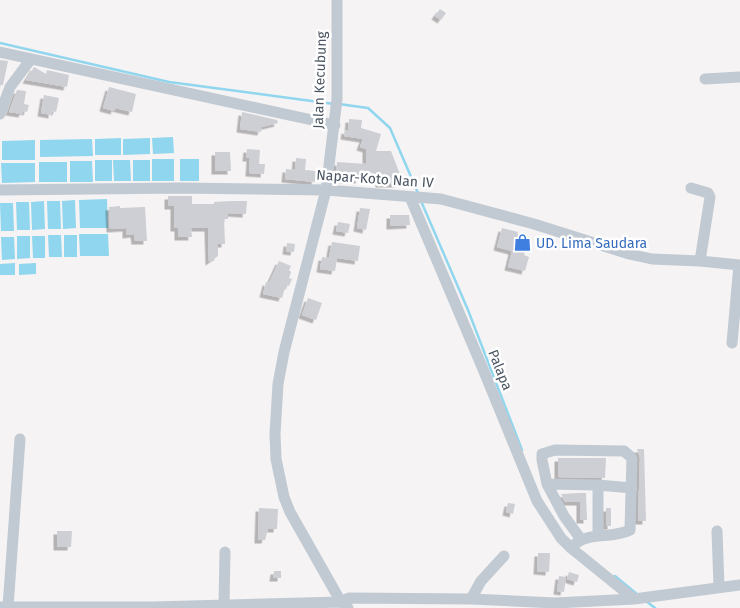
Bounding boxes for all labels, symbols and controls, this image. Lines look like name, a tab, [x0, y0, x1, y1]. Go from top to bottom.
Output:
street label: Jalan Kecubung	[310, 30, 330, 129]
street label: Napar-Koto Nan IV	[316, 166, 434, 192]
shop icon: UD. Lima Saudara	[512, 233, 532, 253]
place label: UD. Lima Saudara	[536, 235, 647, 252]
street label: Palapa	[484, 347, 516, 393]

